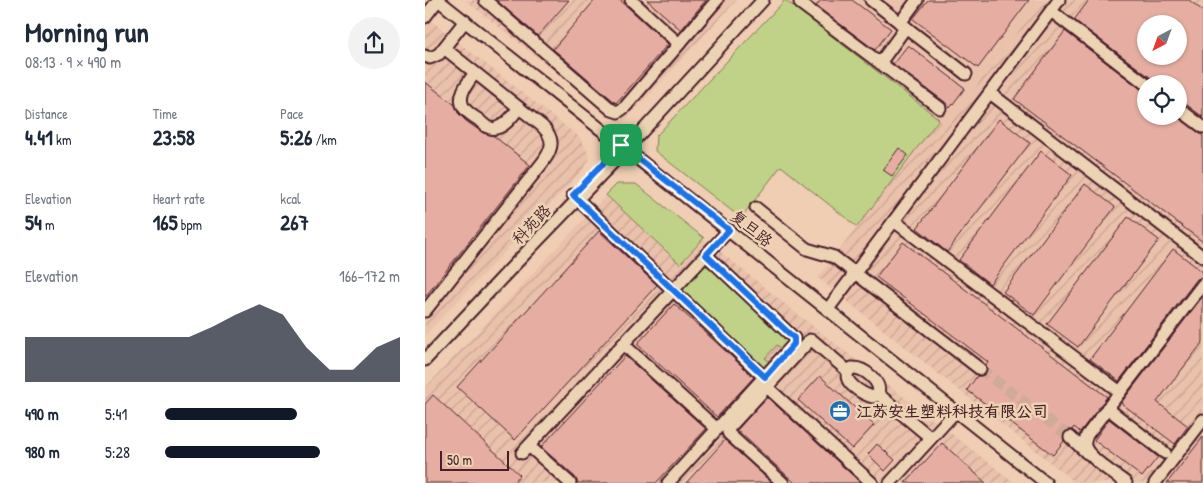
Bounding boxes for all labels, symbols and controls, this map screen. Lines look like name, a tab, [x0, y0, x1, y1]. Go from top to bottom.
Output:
text: Morning run	[25, 13, 149, 51]
north arrow	[1137, 15, 1187, 65]
map controls	[1137, 15, 1187, 125]
button: share	[348, 17, 400, 69]
text: 08:13 · 9 × 490 m	[25, 51, 121, 73]
button: locate	[1137, 75, 1187, 125]
text: Distance	[25, 104, 68, 123]
text: Time	[153, 104, 177, 123]
text: Pace	[280, 104, 304, 123]
text: 4.41	[25, 123, 53, 152]
text: 23:58	[153, 123, 195, 152]
text: 5:26	[280, 123, 312, 152]
pin	[600, 124, 642, 166]
text: km	[53, 130, 71, 149]
text: /km	[312, 130, 337, 149]
icon: arrive	[607, 131, 635, 159]
text: Elevation	[25, 189, 72, 208]
text: Heart rate	[153, 189, 205, 208]
text: kcal	[280, 189, 301, 208]
street label: 科苑路	[506, 199, 556, 249]
street label: 复旦路	[726, 205, 778, 251]
text: 54	[25, 208, 42, 237]
text: 165	[153, 208, 178, 237]
text: 267	[280, 208, 309, 237]
text: m	[42, 215, 55, 234]
text: bpm	[178, 215, 202, 234]
text: Elevation	[25, 265, 78, 287]
text: 166–172 m	[339, 265, 400, 287]
office icon: 江苏安生塑料科技有限公司	[828, 399, 852, 423]
place label: 江苏安生塑料科技有限公司	[856, 400, 1048, 422]
text: 490 m	[25, 403, 59, 425]
text: 5:41	[105, 403, 127, 425]
text: 980 m	[25, 441, 60, 463]
text: 5:28	[105, 441, 130, 463]
scale bar	[440, 448, 509, 471]
text: 50 m	[447, 450, 472, 469]

